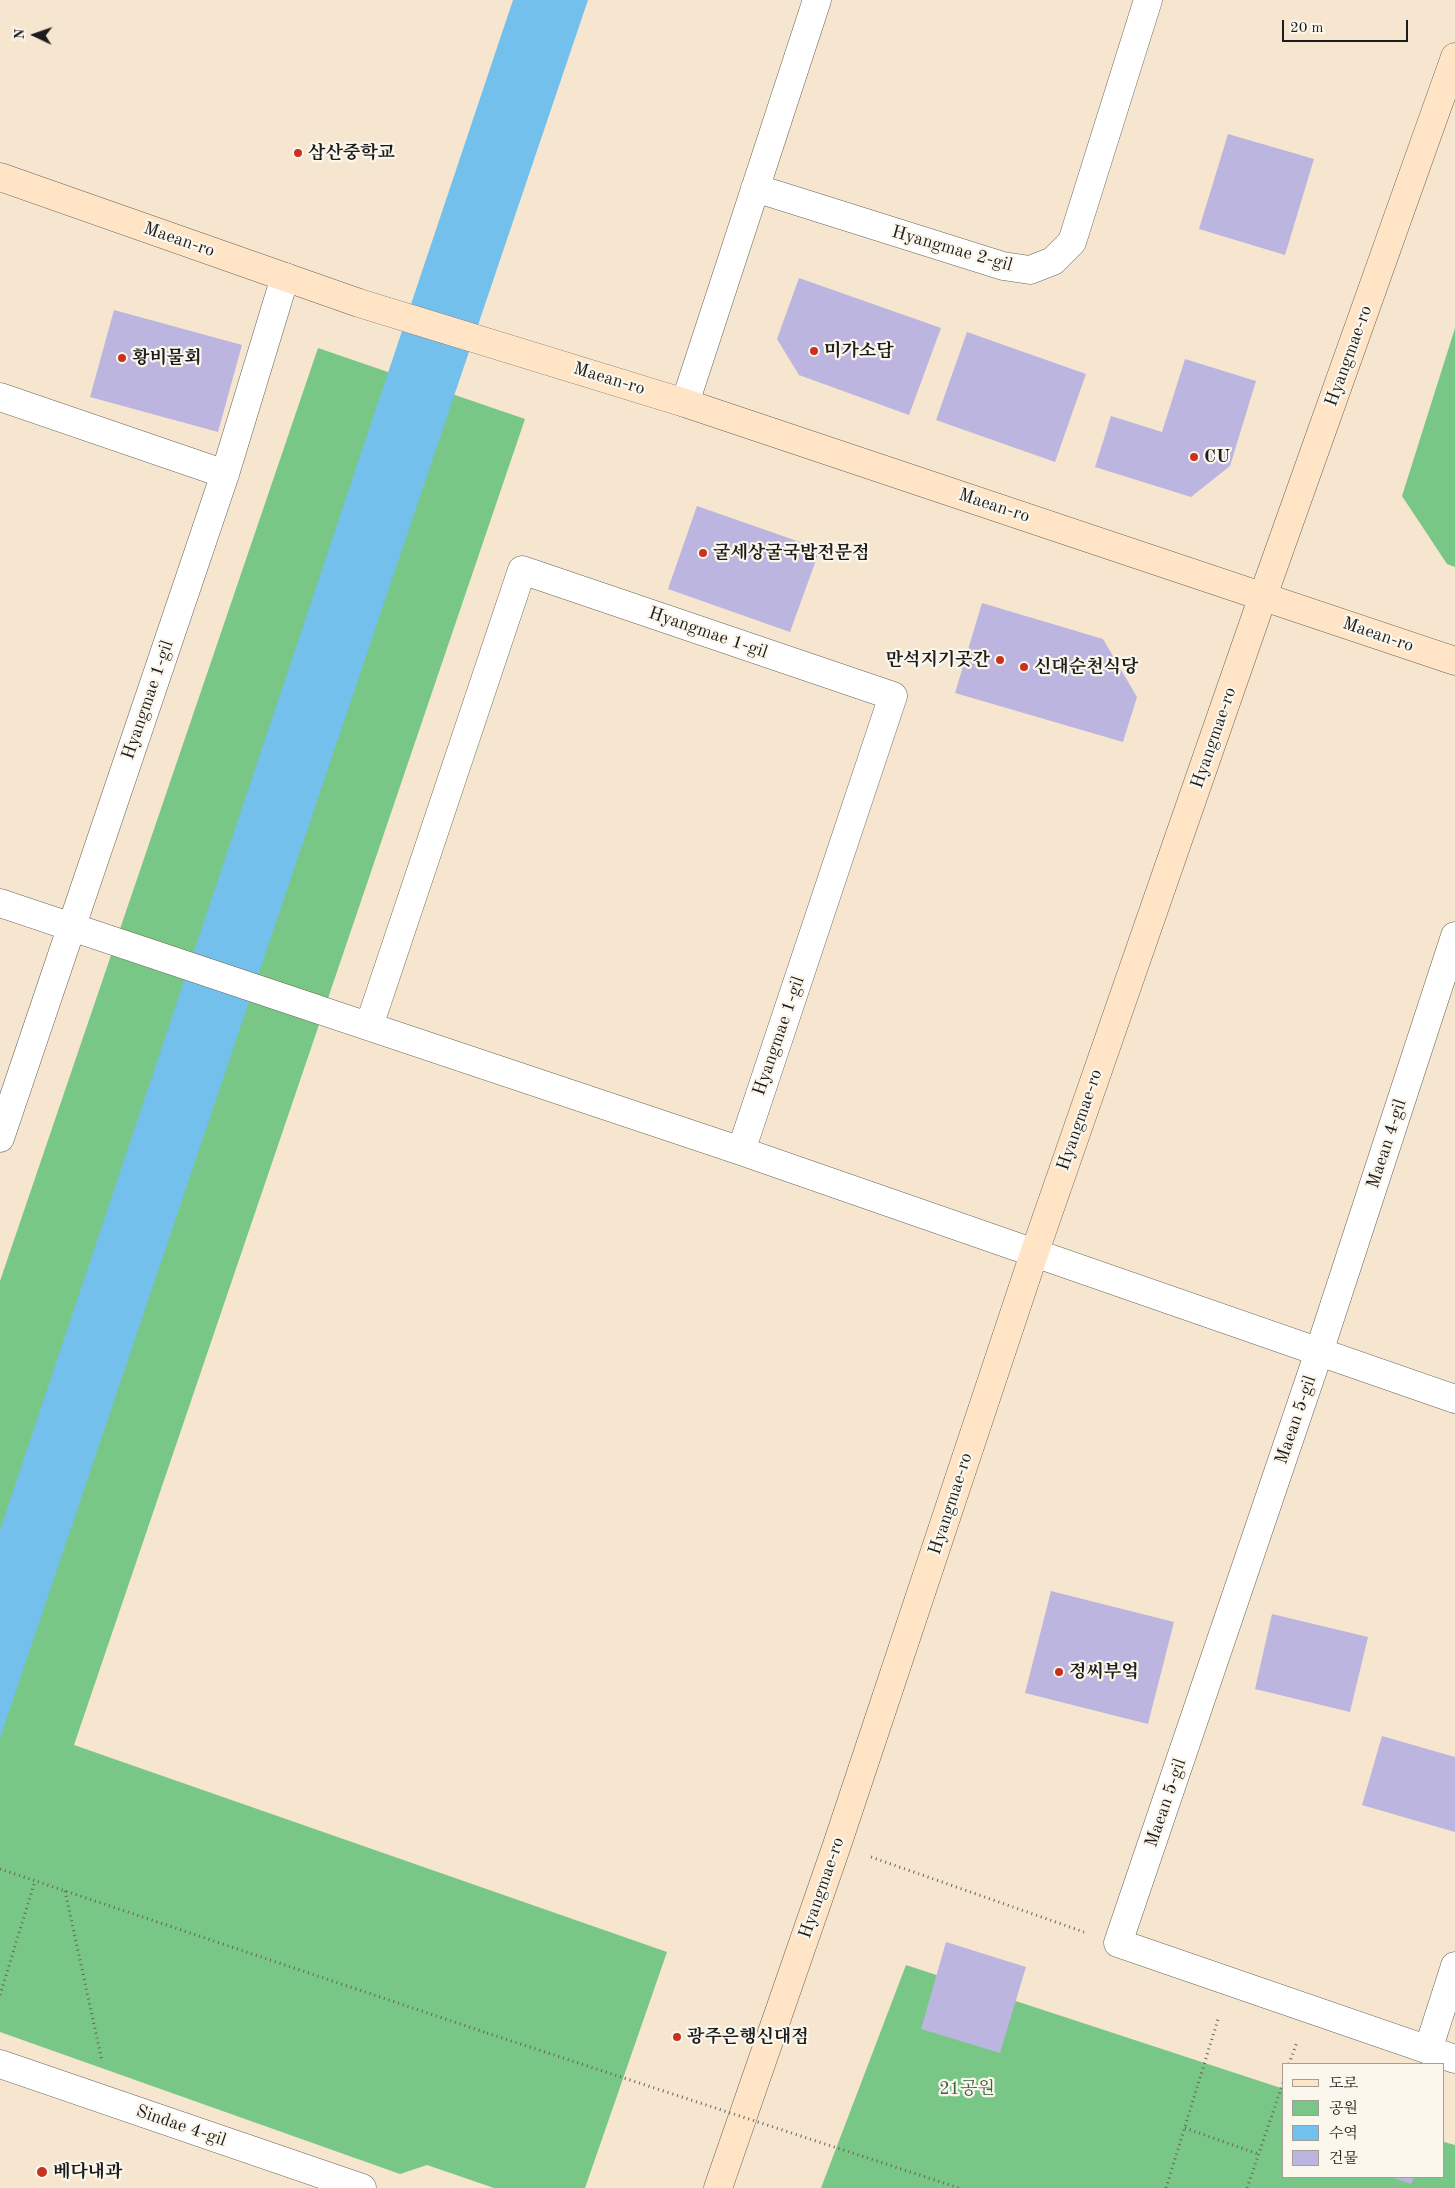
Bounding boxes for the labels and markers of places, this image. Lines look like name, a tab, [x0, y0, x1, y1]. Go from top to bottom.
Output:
place label: 삼산중학교	[308, 142, 395, 164]
marker: 삼산중학교	[292, 147, 304, 159]
place label: 미가소담	[824, 340, 894, 362]
marker: 미가소담	[808, 345, 820, 357]
place label: 황비물회	[132, 347, 202, 369]
marker: 황비물회	[116, 352, 128, 364]
place label: CU	[1204, 446, 1230, 468]
marker: CU	[1188, 451, 1200, 463]
place label: 굴세상굴국밥전문점	[713, 542, 869, 564]
marker: 굴세상굴국밥전문점	[697, 547, 709, 559]
place label: 만석지기곳간	[886, 649, 990, 671]
marker: 만석지기곳간	[994, 654, 1006, 666]
place label: 신대순천식당	[1034, 656, 1138, 678]
marker: 신대순천식당	[1018, 661, 1030, 673]
place label: 정씨부엌	[1069, 1661, 1139, 1683]
marker: 정씨부엌	[1053, 1666, 1065, 1678]
place label: 광주은행신대점	[687, 2026, 809, 2048]
marker: 광주은행신대점	[671, 2031, 683, 2043]
place label: 베다내과	[53, 2161, 123, 2183]
marker: 베다내과	[35, 2165, 49, 2179]

